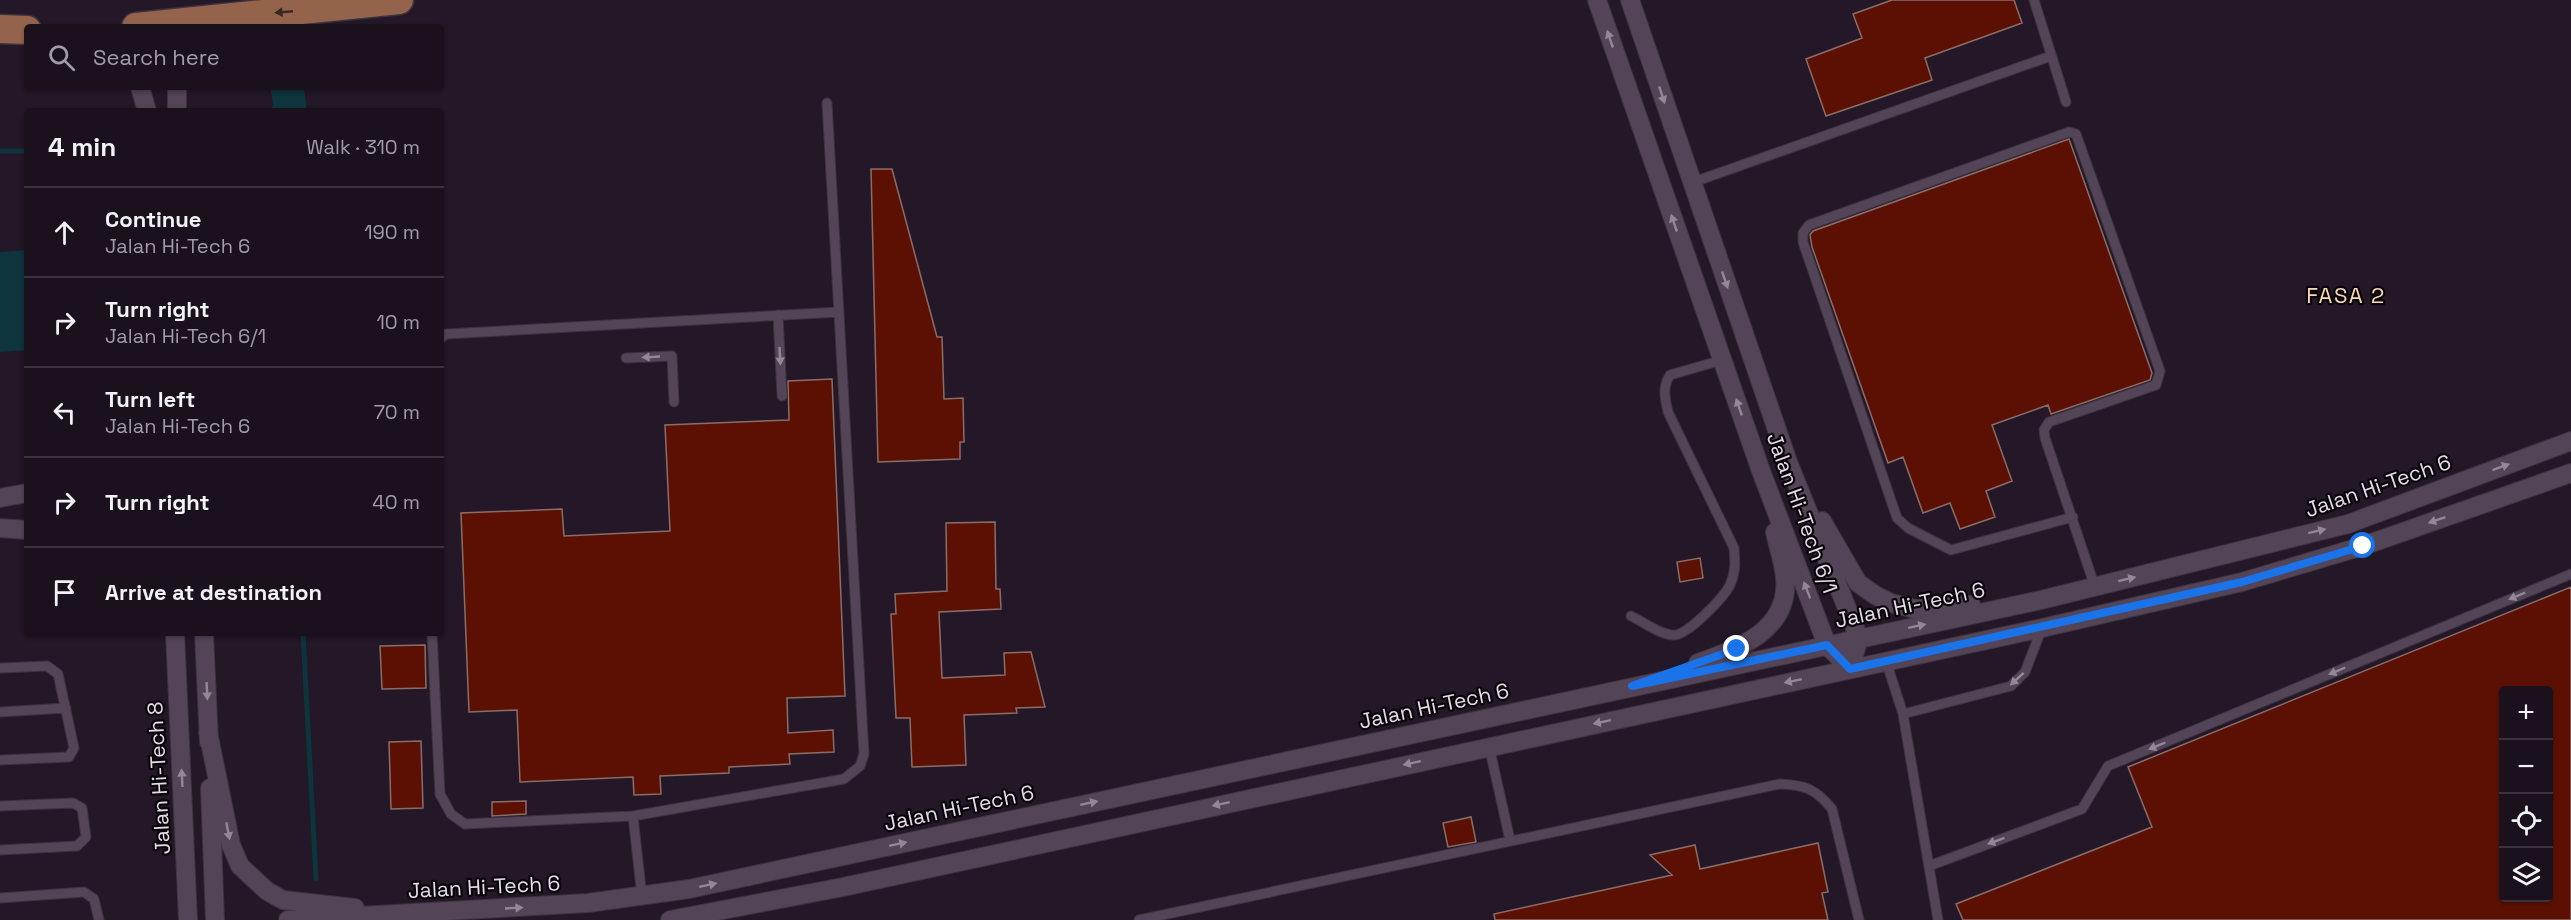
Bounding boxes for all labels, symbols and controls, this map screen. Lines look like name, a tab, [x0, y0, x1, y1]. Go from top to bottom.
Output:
one-way arrow	[274, 7, 293, 17]
search box	[24, 24, 444, 90]
one-way arrow	[1605, 30, 1615, 48]
icon: search	[45, 41, 78, 74]
text: Search here	[93, 43, 220, 71]
one-way arrow	[1657, 86, 1667, 104]
text: 4 min	[48, 130, 116, 164]
text: Walk · 310 m	[306, 134, 420, 160]
text: Continue	[105, 205, 201, 233]
one-way arrow	[1669, 214, 1679, 232]
icon: ahead	[48, 216, 81, 249]
text: 190 m	[364, 219, 420, 245]
text: Jalan Hi-Tech 6	[105, 233, 250, 259]
one-way arrow	[1720, 271, 1730, 289]
district label: FASA 2	[2306, 281, 2386, 309]
text: Turn right	[105, 295, 210, 323]
icon: right	[48, 306, 81, 339]
text: 10 m	[376, 309, 420, 335]
text: Jalan Hi-Tech 6/1	[105, 323, 266, 349]
one-way arrow	[775, 346, 784, 365]
one-way arrow	[641, 352, 660, 362]
text: Turn left	[105, 385, 195, 413]
icon: left	[48, 396, 81, 429]
one-way arrow	[1733, 398, 1743, 416]
text: 70 m	[374, 399, 420, 425]
text: Jalan Hi-Tech 6	[105, 413, 250, 439]
street label: Jalan Hi-Tech 6/1	[1761, 429, 1844, 597]
street label: Jalan Hi-Tech 6	[2301, 448, 2454, 523]
one-way arrow	[2492, 462, 2510, 472]
icon: right	[48, 486, 81, 519]
text: Turn right	[105, 488, 210, 516]
text: 40 m	[372, 489, 420, 515]
one-way arrow	[2428, 516, 2446, 526]
one-way arrow	[2307, 526, 2326, 536]
route start	[2349, 532, 2375, 558]
one-way arrow	[2118, 573, 2137, 583]
street label: Jalan Hi-Tech 6	[1832, 575, 1987, 634]
icon: arrive	[48, 576, 81, 609]
text: Arrive at destination	[105, 578, 322, 606]
one-way arrow	[1801, 581, 1811, 599]
one-way arrow	[2508, 592, 2526, 601]
one-way arrow	[1907, 621, 1926, 630]
route end	[1723, 635, 1749, 661]
one-way arrow	[2328, 667, 2346, 676]
one-way arrow	[2010, 672, 2025, 685]
street label: Jalan Hi-Tech 6	[1356, 676, 1511, 735]
one-way arrow	[1783, 677, 1802, 686]
one-way arrow	[202, 682, 211, 701]
map controls	[2499, 686, 2553, 902]
button: +	[2499, 686, 2553, 740]
street label: Jalan Hi-Tech 8	[141, 701, 176, 855]
one-way arrow	[1592, 718, 1611, 727]
button: −	[2499, 740, 2553, 794]
one-way arrow	[2148, 742, 2166, 751]
one-way arrow	[1402, 759, 1421, 768]
one-way arrow	[177, 768, 186, 787]
street label: Jalan Hi-Tech 6	[881, 778, 1036, 837]
button: locate	[2499, 794, 2553, 848]
one-way arrow	[1080, 798, 1099, 807]
one-way arrow	[1212, 800, 1230, 810]
one-way arrow	[224, 821, 233, 840]
one-way arrow	[1987, 836, 2005, 846]
one-way arrow	[889, 839, 908, 848]
button: layers	[2499, 848, 2553, 902]
street label: Jalan Hi-Tech 6	[407, 869, 561, 904]
one-way arrow	[699, 880, 718, 889]
one-way arrow	[505, 903, 524, 912]

